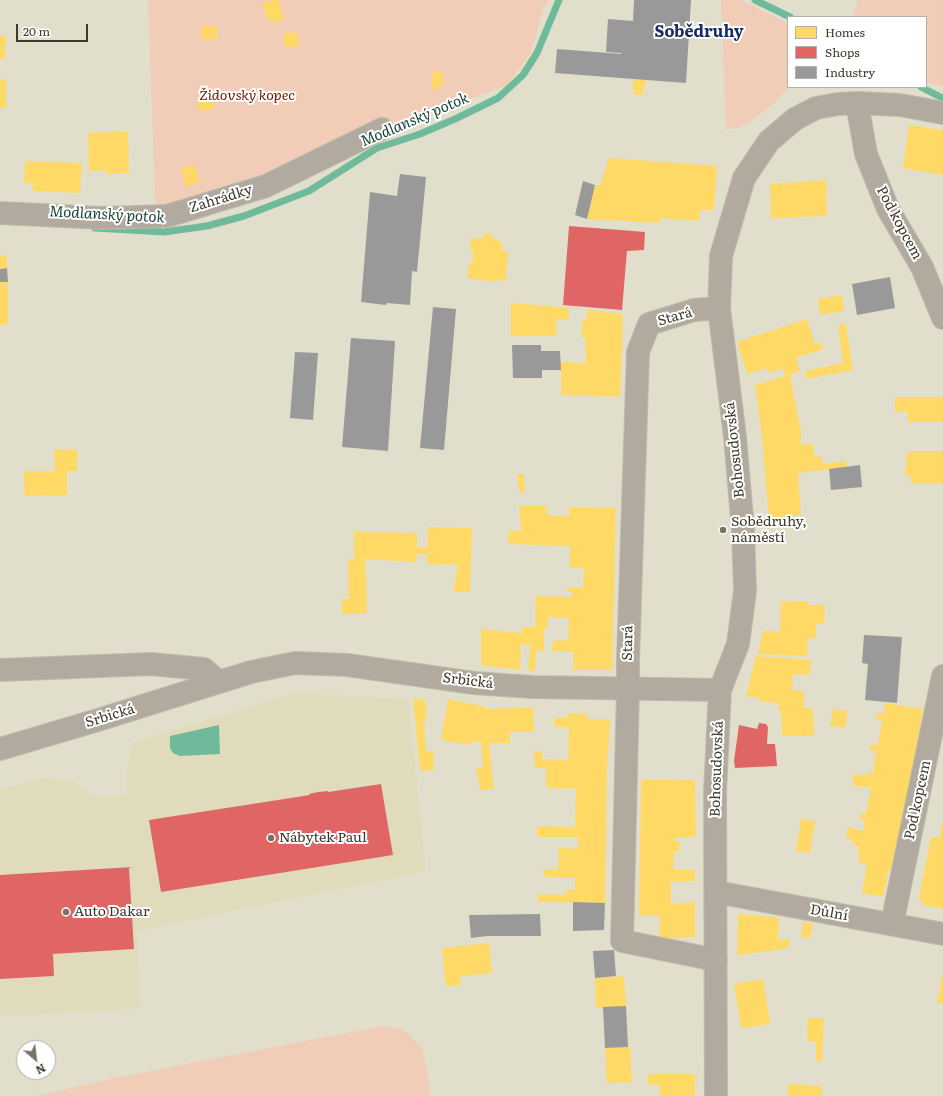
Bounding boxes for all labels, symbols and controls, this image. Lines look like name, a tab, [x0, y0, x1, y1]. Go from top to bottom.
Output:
scale bar	[18, 16, 90, 42]
legend	[787, 16, 927, 88]
text: 20 m	[23, 22, 50, 40]
district label: Sobědruhy	[655, 22, 743, 42]
text: Homes	[825, 23, 865, 41]
text: Shops	[825, 43, 860, 61]
text: Industry	[825, 63, 875, 81]
park label: Židovský kopec	[199, 88, 295, 104]
water label: Modlanský potok	[358, 89, 472, 151]
street label: Zahrádky	[187, 181, 255, 217]
street label: Pod kopcem	[873, 183, 925, 263]
water label: Modlanský potok	[49, 203, 165, 227]
street label: Stará	[656, 304, 694, 330]
street label: Bohosudovská	[722, 401, 748, 499]
place label: Sobědruhy, náměstí	[731, 514, 807, 546]
marker: Sobědruhy, náměstí	[718, 525, 728, 535]
street label: Stará	[619, 625, 637, 661]
street label: Srbická	[442, 670, 494, 692]
street label: Srbická	[83, 701, 137, 731]
street label: Bohosudovská	[707, 721, 727, 817]
street label: Pod kopcem	[901, 759, 935, 841]
place label: Nábytek Paul	[279, 830, 367, 846]
marker: Nábytek Paul	[266, 833, 276, 843]
street label: Důlní	[809, 901, 849, 925]
place label: Auto Dakar	[74, 904, 150, 920]
marker: Auto Dakar	[61, 907, 71, 917]
north arrow	[16, 1040, 56, 1080]
text: N	[33, 1060, 49, 1079]

